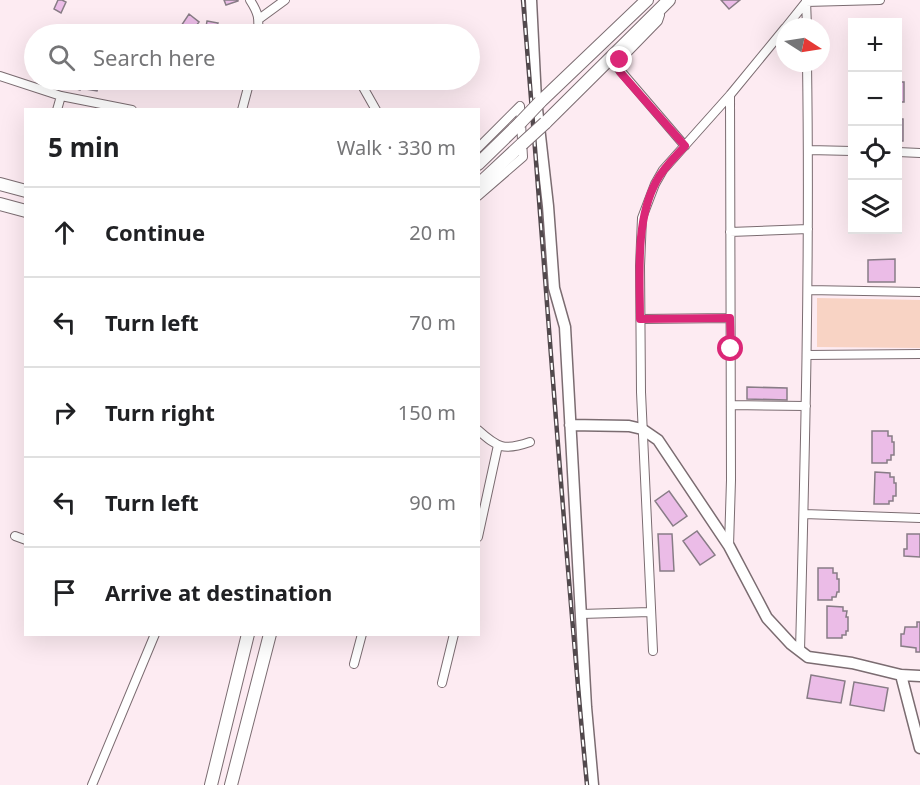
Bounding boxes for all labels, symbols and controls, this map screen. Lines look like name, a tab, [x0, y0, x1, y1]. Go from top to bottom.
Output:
north arrow	[776, 18, 830, 72]
map controls	[848, 18, 902, 234]
button: +	[848, 18, 902, 72]
search box	[24, 24, 480, 90]
icon: search	[45, 41, 78, 74]
text: Search here	[93, 42, 215, 72]
route end	[606, 46, 632, 72]
button: −	[848, 72, 902, 126]
button: locate	[848, 126, 902, 180]
text: 5 min	[48, 129, 120, 165]
text: Walk · 330 m	[337, 134, 456, 161]
button: layers	[848, 180, 902, 234]
icon: ahead	[48, 216, 81, 249]
text: Continue	[105, 217, 205, 247]
text: 20 m	[409, 219, 456, 246]
icon: left	[48, 306, 81, 339]
text: Turn left	[105, 307, 199, 337]
text: 70 m	[409, 309, 456, 336]
route start	[717, 335, 743, 361]
icon: right	[48, 396, 81, 429]
text: Turn right	[105, 397, 215, 427]
text: 150 m	[398, 399, 456, 426]
icon: left	[48, 486, 81, 519]
text: Turn left	[105, 487, 199, 517]
text: 90 m	[409, 489, 456, 516]
icon: arrive	[48, 576, 81, 609]
text: Arrive at destination	[105, 577, 332, 607]

